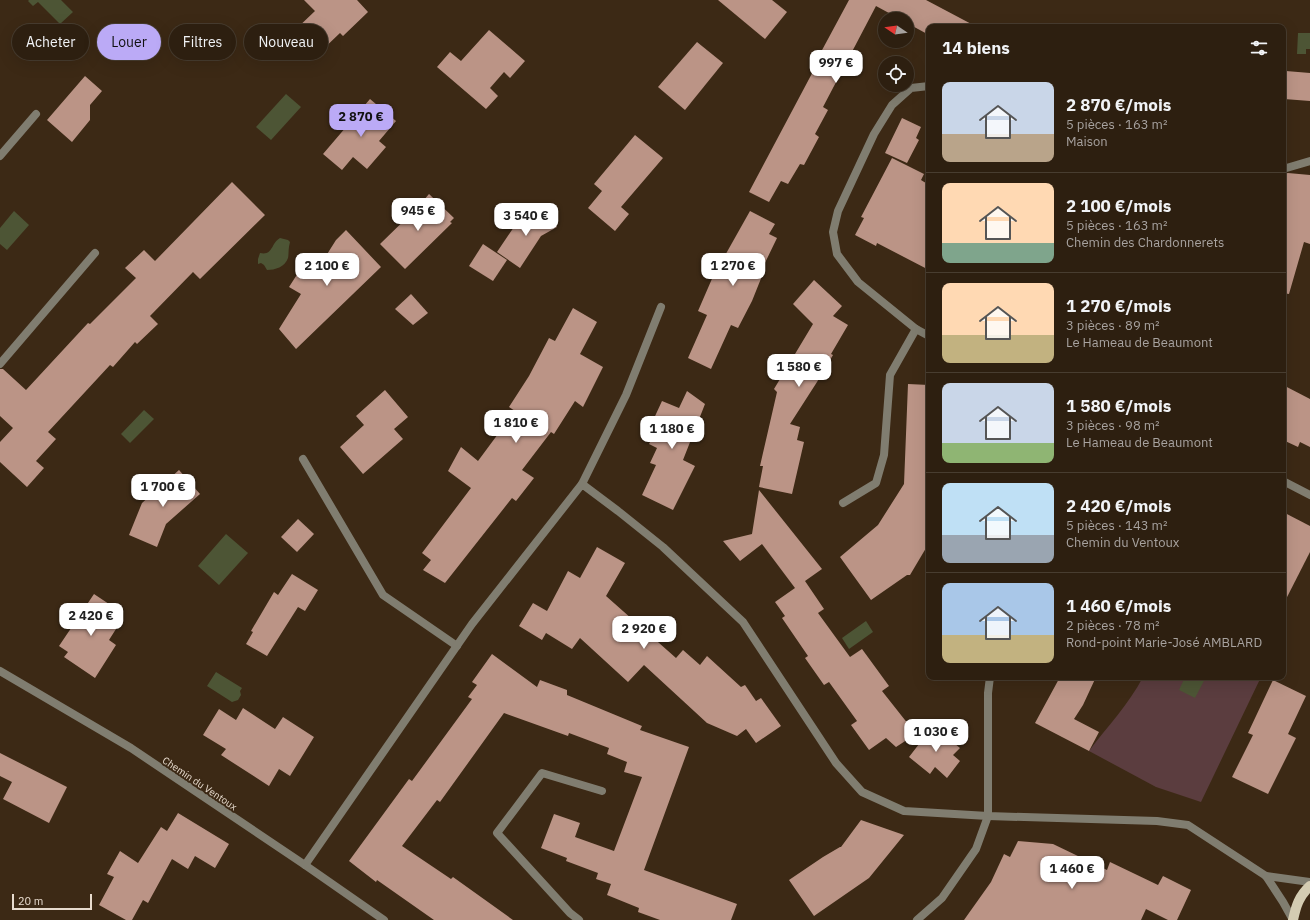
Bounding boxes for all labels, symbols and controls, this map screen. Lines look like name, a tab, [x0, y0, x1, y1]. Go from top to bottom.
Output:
north arrow	[878, 12, 914, 48]
map controls	[878, 12, 914, 92]
chip: Acheter	[12, 24, 89, 60]
chip: Louer	[97, 24, 161, 60]
chip: Filtres	[169, 24, 236, 60]
chip: Nouveau	[244, 24, 328, 60]
text: 14 biens	[942, 37, 1010, 59]
icon: filters	[1248, 37, 1270, 59]
pin: 997 €	[808, 50, 864, 84]
text: 997 €	[819, 54, 853, 71]
button: locate	[878, 56, 914, 92]
text: 2 870 €/mois	[1066, 94, 1171, 116]
icon: home	[974, 98, 1022, 146]
pin: 2 870 €	[324, 104, 398, 138]
text: 2 870 €	[338, 108, 384, 125]
text: 5 pièces · 163 m²	[1066, 116, 1167, 133]
text: Maison	[1066, 133, 1108, 150]
text: 2 100 €/mois	[1066, 195, 1171, 217]
pin: 945 €	[390, 198, 446, 232]
icon: home	[974, 199, 1022, 247]
text: 945 €	[401, 202, 435, 219]
pin: 3 540 €	[489, 203, 563, 237]
text: 3 540 €	[503, 207, 549, 224]
text: 5 pièces · 163 m²	[1066, 217, 1167, 234]
text: Chemin des Chardonnerets	[1066, 234, 1224, 251]
pin: 2 100 €	[290, 253, 364, 287]
pin: 1 270 €	[696, 253, 770, 287]
text: 2 100 €	[304, 257, 350, 274]
text: 1 270 €	[710, 257, 756, 274]
text: 1 270 €/mois	[1066, 295, 1171, 317]
icon: home	[974, 299, 1022, 347]
text: 3 pièces · 89 m²	[1066, 317, 1160, 334]
text: Le Hameau de Beaumont	[1066, 334, 1213, 351]
pin: 1 580 €	[762, 354, 836, 388]
text: 1 580 €	[776, 358, 822, 375]
text: 1 580 €/mois	[1066, 395, 1171, 417]
icon: home	[974, 399, 1022, 447]
pin: 1 810 €	[479, 410, 553, 444]
text: 1 810 €	[493, 414, 539, 431]
pin: 1 180 €	[635, 416, 709, 450]
text: 3 pièces · 98 m²	[1066, 417, 1160, 434]
text: 1 180 €	[649, 420, 695, 437]
text: Le Hameau de Beaumont	[1066, 434, 1213, 451]
pin: 1 700 €	[126, 474, 200, 508]
text: 1 700 €	[140, 478, 186, 495]
text: 2 420 €/mois	[1066, 495, 1171, 517]
icon: home	[974, 499, 1022, 547]
text: 5 pièces · 143 m²	[1066, 517, 1167, 534]
text: Chemin du Ventoux	[1066, 534, 1179, 551]
text: 1 460 €/mois	[1066, 595, 1171, 617]
icon: home	[974, 599, 1022, 647]
pin: 2 420 €	[54, 603, 128, 637]
text: 2 420 €	[68, 607, 114, 624]
pin: 2 920 €	[607, 616, 681, 650]
text: 2 pièces · 78 m²	[1066, 617, 1160, 634]
text: 2 920 €	[621, 620, 667, 637]
text: Rond-point Marie-José AMBLARD	[1066, 634, 1262, 651]
pin: 1 030 €	[899, 719, 973, 753]
text: 1 030 €	[913, 723, 959, 740]
street label: Chemin du Ventoux	[160, 754, 240, 813]
pin: 1 460 €	[1035, 856, 1109, 890]
text: 1 460 €	[1049, 860, 1095, 877]
scale bar	[12, 892, 92, 911]
text: 20 m	[18, 894, 43, 908]

